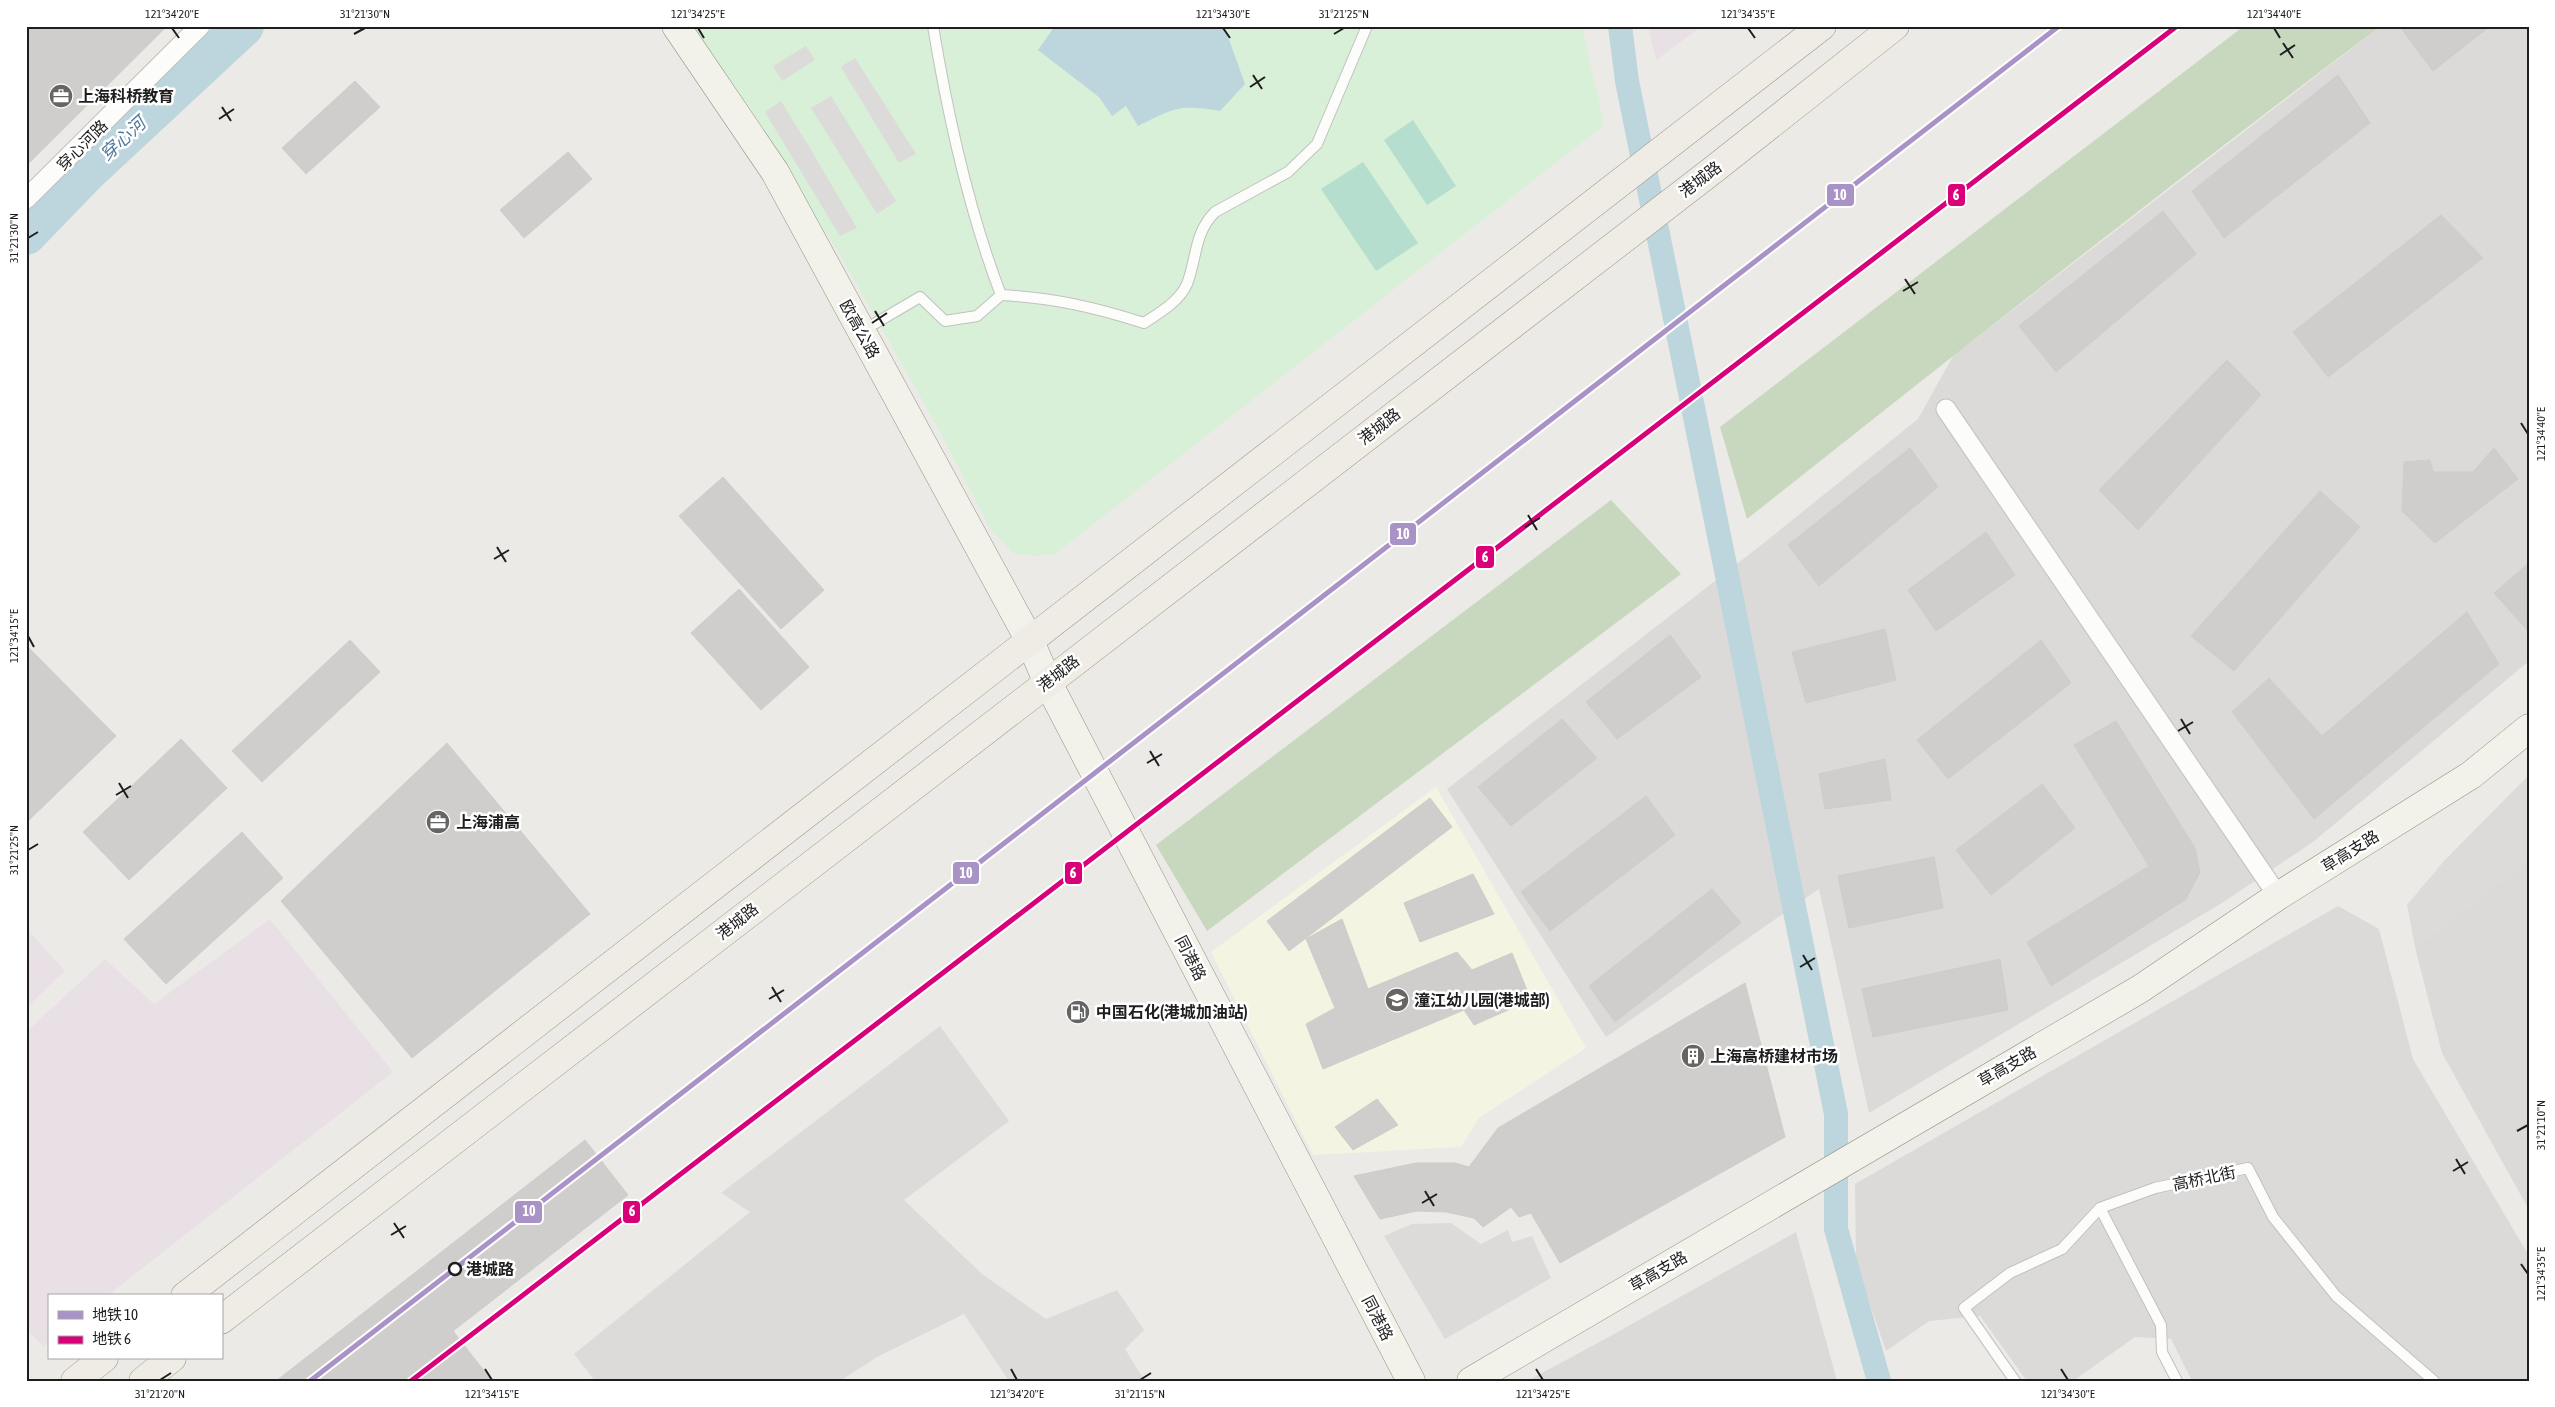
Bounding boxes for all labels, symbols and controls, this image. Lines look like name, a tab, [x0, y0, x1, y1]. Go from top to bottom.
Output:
text: 121°34'20"E	[145, 7, 199, 21]
text: 31°21'30"N	[340, 7, 390, 21]
text: 121°34'25"E	[671, 7, 725, 21]
text: 121°34'30"E	[1196, 7, 1250, 21]
text: 31°21'25"N	[1319, 7, 1369, 21]
text: 121°34'35"E	[1721, 7, 1775, 21]
text: 121°34'40"E	[2247, 7, 2301, 21]
office icon: 上海科桥教育	[48, 83, 74, 109]
place label: 上海科桥教育	[78, 87, 174, 105]
water label: 穿心河	[96, 110, 152, 165]
street label: 穿心河路	[53, 116, 111, 174]
street label: 港城路	[1675, 157, 1725, 201]
line badge: 10	[1826, 183, 1855, 207]
line badge: 6	[1947, 183, 1966, 207]
text: 10	[1833, 187, 1847, 203]
text: 6	[1953, 187, 1960, 203]
text: 31°21'30"N	[7, 213, 21, 263]
street label: 欧高公路	[837, 297, 883, 361]
street label: 港城路	[1355, 404, 1403, 448]
text: 121°34'40"E	[2534, 407, 2548, 461]
line badge: 10	[1389, 522, 1417, 546]
text: 10	[1396, 526, 1410, 542]
line badge: 6	[1475, 545, 1495, 569]
text: 6	[1482, 549, 1489, 565]
text: 121°34'15"E	[7, 609, 21, 663]
street label: 港城路	[1034, 651, 1082, 695]
office icon: 上海浦高	[425, 809, 451, 835]
place label: 上海浦高	[456, 813, 520, 831]
text: 31°21'25"N	[7, 825, 21, 875]
street label: 草高支路	[2318, 826, 2382, 876]
line badge: 10	[952, 861, 980, 885]
line badge: 6	[1064, 861, 1083, 885]
text: 10	[959, 865, 973, 881]
text: 6	[1070, 865, 1077, 881]
street label: 港城路	[713, 899, 761, 943]
street label: 同港路	[1172, 933, 1210, 983]
school or university icon: 潼江幼儿园(港城部)	[1384, 987, 1410, 1013]
place label: 潼江幼儿园(港城部)	[1414, 991, 1550, 1009]
fuel station icon: 中国石化(港城加油站)	[1065, 999, 1091, 1025]
place label: 中国石化(港城加油站)	[1096, 1003, 1248, 1021]
street label: 草高支路	[1975, 1042, 2039, 1090]
building icon: 上海高桥建材市场	[1680, 1043, 1706, 1069]
place label: 上海高桥建材市场	[1710, 1047, 1838, 1065]
text: 31°21'10"N	[2534, 1100, 2548, 1150]
street label: 高桥北街	[2171, 1163, 2237, 1193]
line badge: 10	[514, 1200, 543, 1224]
line badge: 6	[622, 1200, 641, 1224]
text: 10	[522, 1203, 536, 1219]
text: 6	[629, 1203, 636, 1219]
street label: 草高支路	[1626, 1247, 1690, 1295]
text: 121°34'35"E	[2534, 1247, 2548, 1301]
place label: 港城路	[466, 1260, 514, 1278]
marker: 港城路	[448, 1262, 462, 1276]
street label: 同港路	[1359, 1293, 1397, 1343]
legend	[48, 1294, 222, 1360]
text: 地铁 10	[92, 1306, 138, 1323]
text: 地铁 6	[92, 1330, 131, 1347]
text: 31°21'20"N	[135, 1387, 185, 1401]
text: 121°34'15"E	[465, 1387, 519, 1401]
text: 121°34'20"E	[990, 1387, 1044, 1401]
text: 31°21'15"N	[1115, 1387, 1165, 1401]
text: 121°34'25"E	[1516, 1387, 1570, 1401]
text: 121°34'30"E	[2041, 1387, 2095, 1401]

